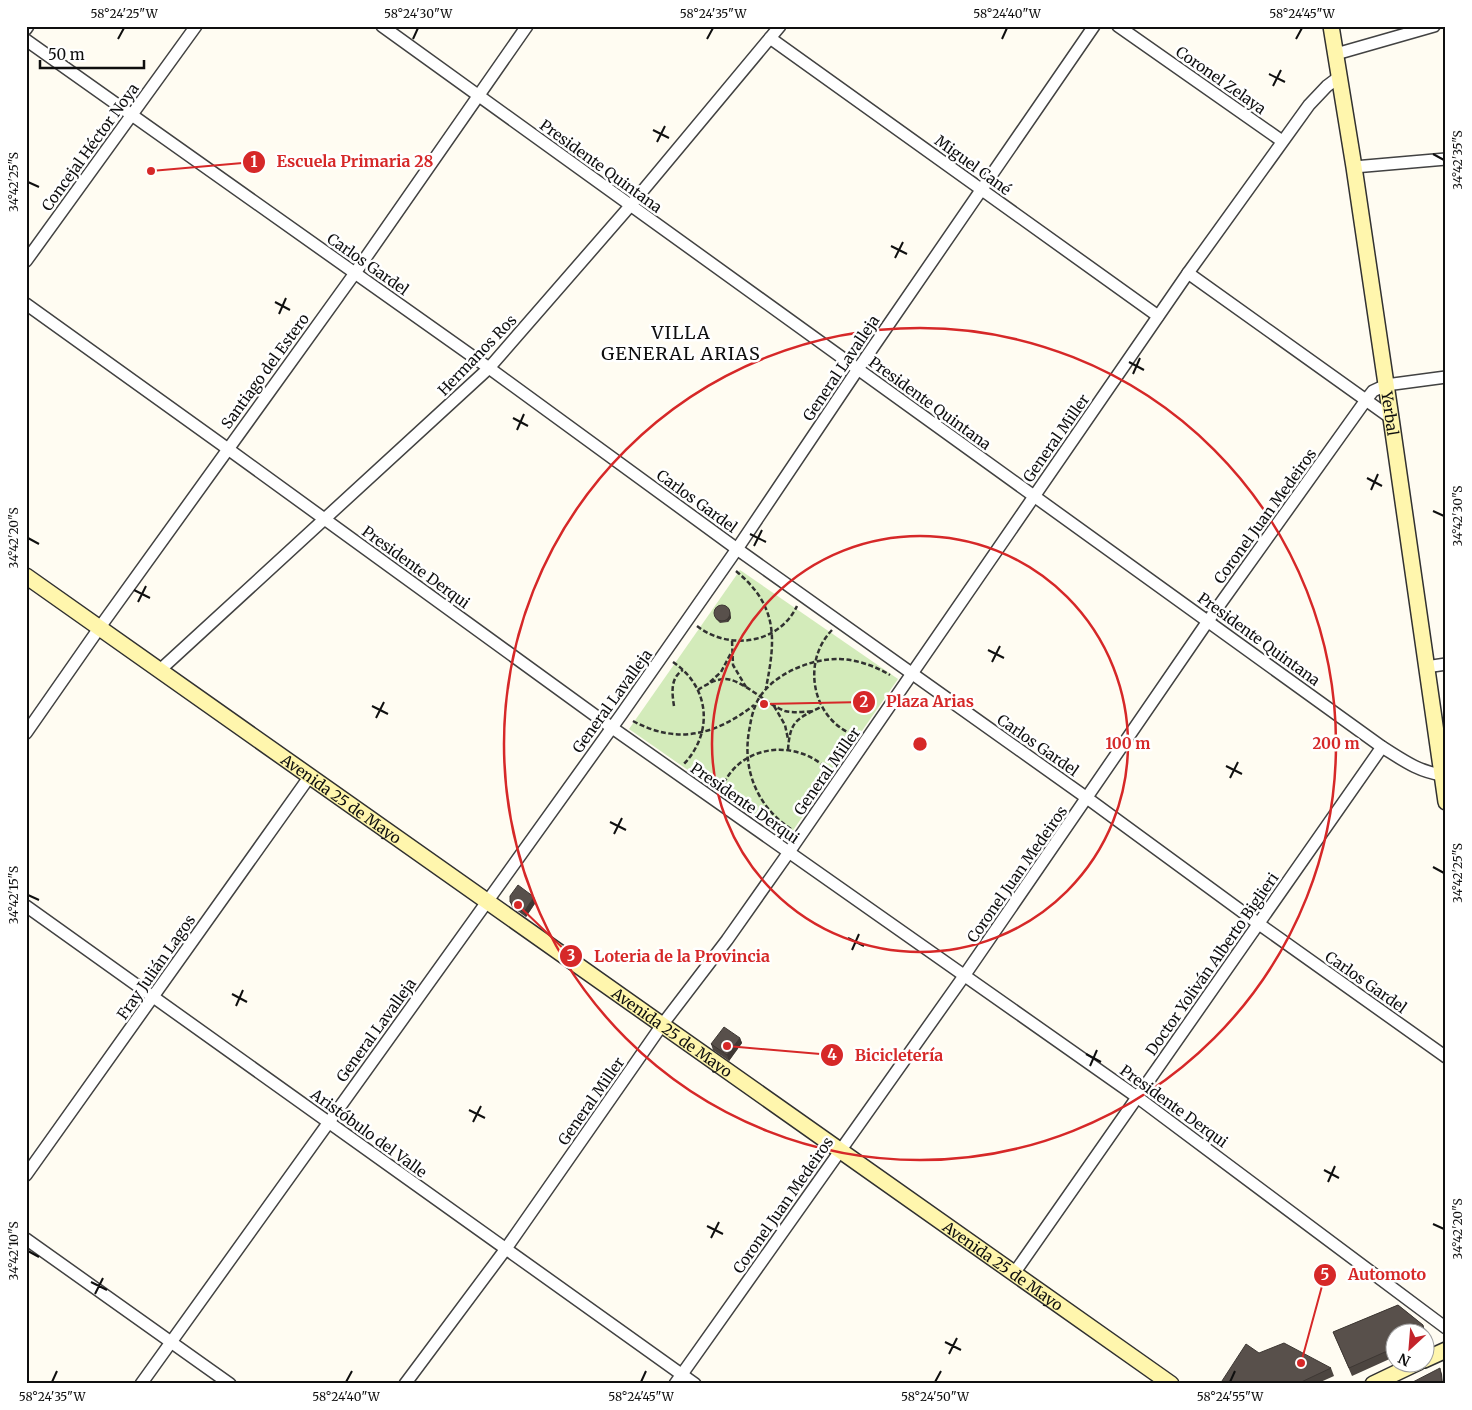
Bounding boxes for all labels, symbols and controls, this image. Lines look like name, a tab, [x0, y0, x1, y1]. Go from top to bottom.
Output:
text: 58°24'25"W	[90, 6, 159, 21]
text: 58°24'30"W	[384, 6, 453, 21]
text: 58°24'35"W	[680, 6, 747, 21]
text: 58°24'40"W	[973, 6, 1042, 21]
text: 58°24'45"W	[1269, 6, 1336, 21]
scale bar	[40, 38, 144, 70]
street label: Coronel Zelaya	[1172, 42, 1270, 118]
text: 50 m	[48, 45, 85, 64]
street label: Concejal Héctor Noya	[37, 79, 143, 215]
street label: Presidente Quintana	[536, 115, 666, 217]
text: 34°42'35"S	[1450, 130, 1465, 190]
street label: Miguel Cané	[931, 131, 1015, 199]
callout: Escuela Primaria 28	[241, 146, 443, 177]
text: Escuela Primaria 28	[277, 151, 434, 171]
text: 34°42'25"S	[6, 152, 21, 212]
text: 1	[251, 152, 258, 171]
street label: Carlos Gardel	[323, 229, 413, 299]
street label: Santiago del Estero	[217, 310, 313, 432]
street label: Hermanos Ros	[434, 311, 520, 399]
street label: General Lavalleja	[799, 311, 883, 425]
district label: VILLA GENERAL ARIAS	[601, 321, 761, 365]
street label: Presidente Quintana	[865, 352, 995, 454]
street label: Yerbal	[1378, 389, 1403, 437]
street label: General Miller	[1019, 390, 1094, 486]
street label: Coronel Juan Medeiros	[1210, 445, 1320, 587]
street label: Carlos Gardel	[653, 465, 741, 537]
text: 34°42'30"S	[1450, 486, 1465, 546]
text: 34°42'20"S	[6, 507, 21, 569]
street label: Presidente Derqui	[358, 522, 474, 612]
street label: Presidente Quintana	[1194, 588, 1324, 690]
street label: General Lavalleja	[568, 645, 656, 757]
callout: Plaza Arias	[851, 686, 984, 717]
text: Plaza Arias	[886, 691, 974, 711]
text: 2	[860, 692, 869, 711]
street label: Carlos Gardel	[993, 710, 1083, 780]
street label: General Miller	[790, 723, 865, 819]
text: 100 m	[1106, 734, 1150, 753]
text: 200 m	[1312, 734, 1360, 753]
centre of rings	[911, 735, 929, 753]
street label: Avenida 25 de Mayo	[277, 749, 405, 848]
street label: Presidente Derqui	[687, 758, 803, 848]
street label: Coronel Juan Medeiros	[963, 802, 1071, 946]
text: 34°42'25"S	[1450, 843, 1465, 903]
text: 34°42'15"S	[6, 866, 21, 924]
street label: Doctor Yoliván Alberto Biglieri	[1141, 869, 1283, 1059]
street label: Fray Julián Lagos	[113, 911, 199, 1023]
callout: Loteria de la Provincia	[559, 941, 780, 972]
text: 3	[567, 946, 575, 965]
text: Loteria de la Provincia	[594, 946, 770, 966]
street label: Carlos Gardel	[1321, 947, 1411, 1017]
street label: General Lavalleja	[332, 974, 420, 1086]
street label: Avenida 25 de Mayo	[608, 983, 736, 1081]
callout: Bicicletería	[819, 1039, 953, 1070]
text: 4	[827, 1045, 837, 1064]
text: Bicicletería	[855, 1045, 943, 1065]
street label: General Miller	[554, 1053, 629, 1149]
street label: Presidente Derqui	[1116, 1061, 1232, 1151]
street label: Aristóbulo del Valle	[306, 1084, 431, 1182]
street label: Coronel Juan Medeiros	[729, 1133, 837, 1277]
text: 34°42'20"S	[1450, 1198, 1465, 1260]
street label: Avenida 25 de Mayo	[939, 1216, 1067, 1315]
text: 34°42'10"S	[6, 1221, 21, 1281]
callout: Automoto	[1313, 1259, 1436, 1290]
text: Automoto	[1347, 1264, 1426, 1284]
text: 5	[1321, 1265, 1329, 1284]
north arrow	[1384, 1322, 1434, 1372]
text: N	[1395, 1349, 1413, 1370]
text: 58°24'35"W	[19, 1389, 86, 1404]
text: 58°24'40"W	[312, 1389, 381, 1404]
text: 58°24'45"W	[608, 1389, 675, 1404]
text: 58°24'50"W	[901, 1389, 970, 1404]
text: 58°24'55"W	[1197, 1389, 1264, 1404]

